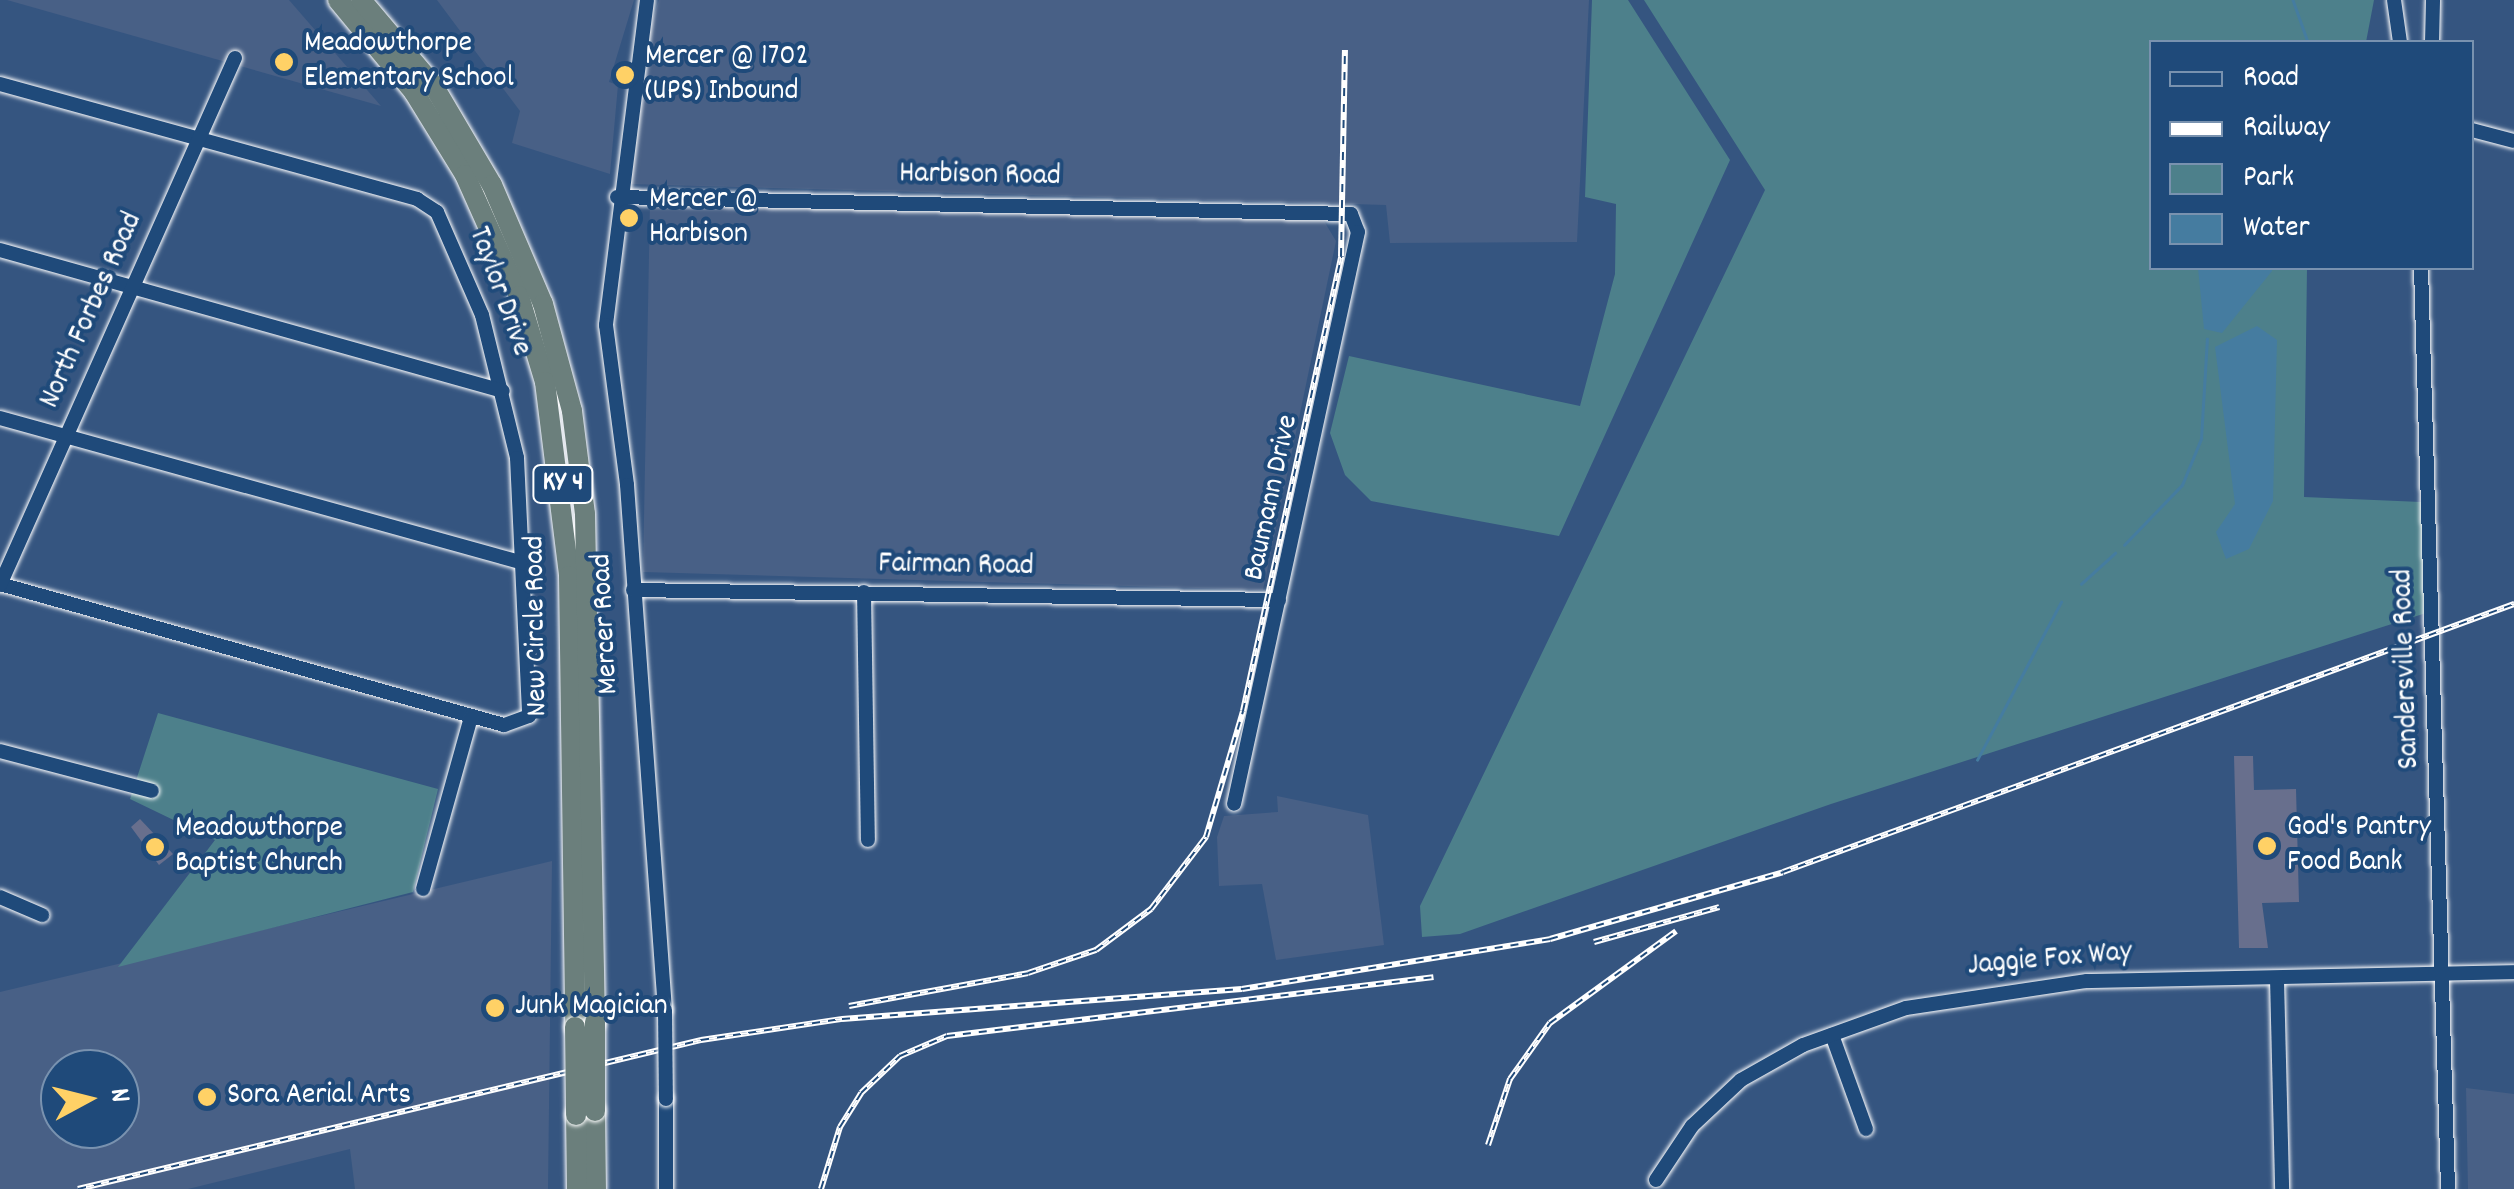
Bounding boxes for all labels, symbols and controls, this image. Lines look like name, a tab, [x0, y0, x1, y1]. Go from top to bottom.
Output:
place label: Meadowthorpe Elementary School	[304, 27, 514, 98]
place label: Mercer @ 1702 (UPS) Inbound	[645, 40, 809, 110]
legend	[2149, 40, 2474, 270]
marker: Meadowthorpe Elementary School	[273, 51, 295, 73]
text: Road	[2243, 58, 2299, 101]
marker: Mercer @ 1702 (UPS) Inbound	[614, 64, 636, 86]
text: Railway	[2243, 108, 2330, 151]
street label: Harbison Road	[899, 158, 1061, 196]
text: Park	[2243, 158, 2294, 201]
place label: Mercer @ Harbison	[649, 183, 758, 254]
street label: North Forbes Road	[34, 207, 152, 415]
marker: Mercer @ Harbison	[618, 207, 640, 229]
text: Water	[2243, 208, 2310, 251]
street label: Taylor Drive	[458, 223, 538, 361]
street label: Baumann Drive	[1238, 412, 1308, 584]
road number: KY 4	[530, 461, 596, 507]
street label: New Circle Road	[518, 535, 558, 717]
street label: Fairman Road	[878, 548, 1034, 586]
street label: Mercer Road	[585, 553, 629, 695]
street label: Sandersville Road	[2387, 568, 2429, 770]
place label: God's Pantry Food Bank	[2287, 811, 2431, 882]
place label: Meadowthorpe Baptist Church	[175, 812, 343, 882]
marker: God's Pantry Food Bank	[2256, 835, 2278, 857]
marker: Meadowthorpe Baptist Church	[144, 836, 166, 858]
street label: Jaggie Fox Way	[1966, 936, 2134, 986]
place label: Junk Magician	[515, 990, 668, 1026]
marker: Junk Magician	[484, 997, 506, 1019]
north arrow	[40, 1049, 140, 1149]
place label: Sora Aerial Arts	[227, 1079, 411, 1115]
text: N	[97, 1086, 138, 1105]
marker: Sora Aerial Arts	[196, 1086, 218, 1108]

